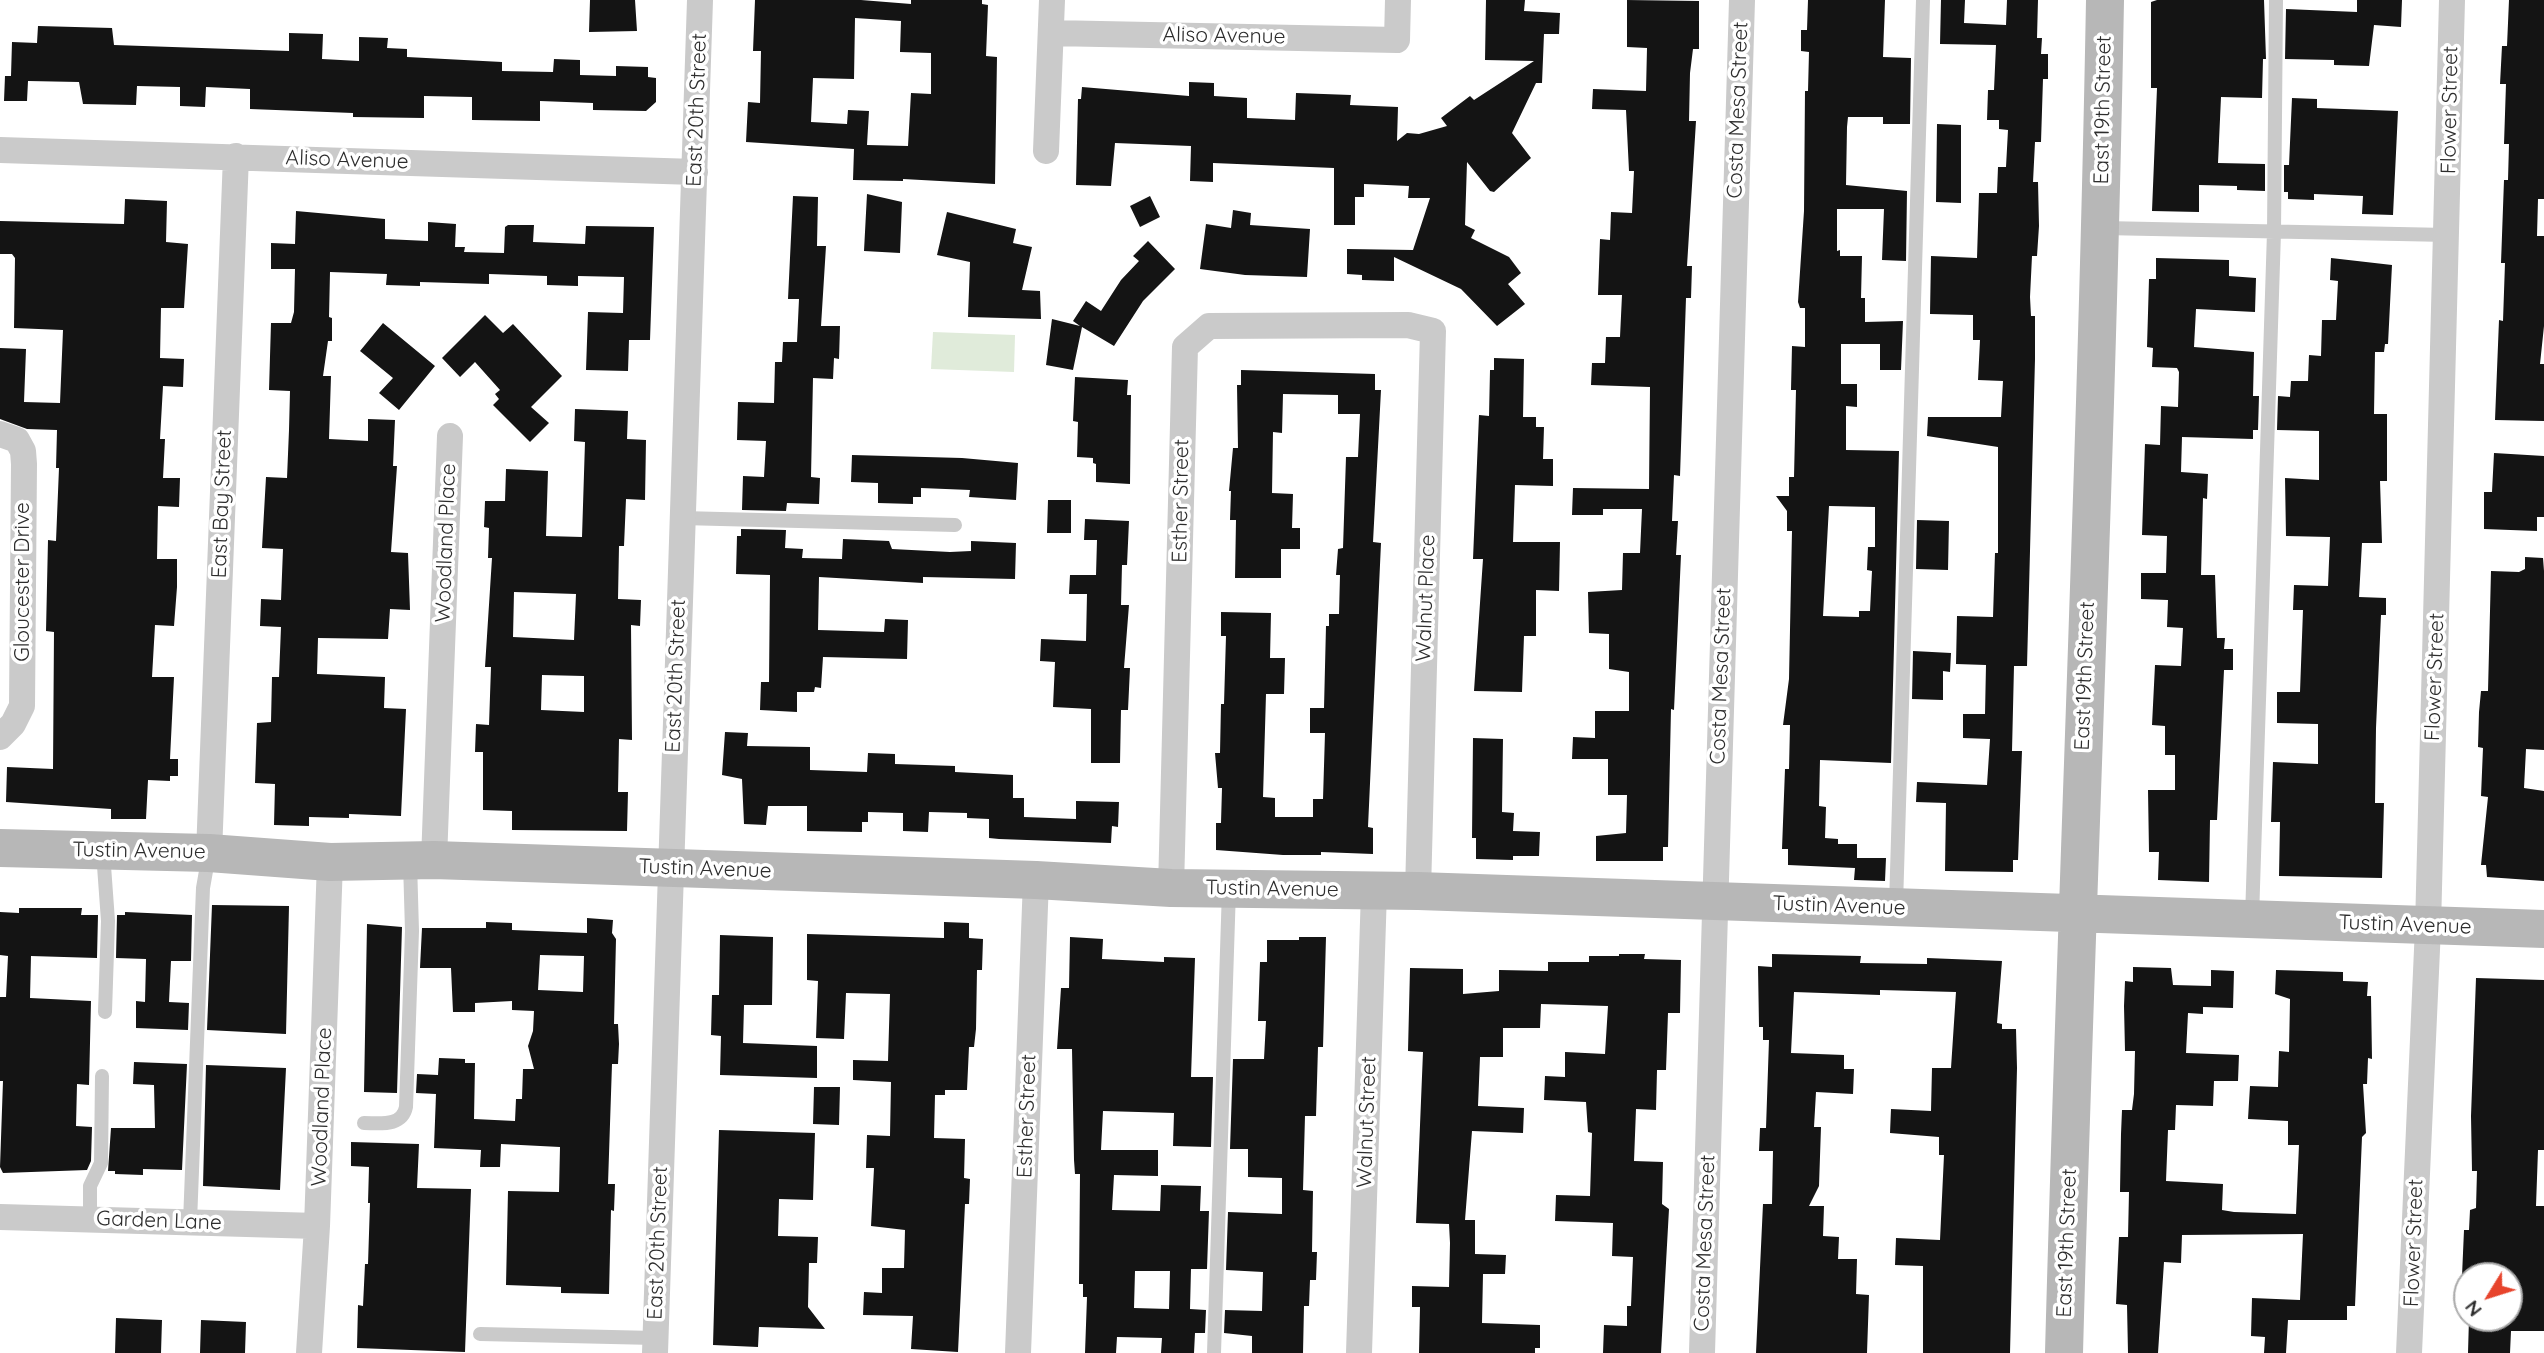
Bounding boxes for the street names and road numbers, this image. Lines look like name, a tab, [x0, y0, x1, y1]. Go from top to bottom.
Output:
street label: Costa Mesa Street	[1722, 21, 1754, 199]
street label: Aliso Avenue	[1162, 22, 1286, 50]
street label: East 20th Street	[682, 33, 712, 187]
street label: East 19th Street	[2089, 35, 2117, 185]
street label: Flower Street	[2436, 46, 2464, 174]
street label: Aliso Avenue	[285, 145, 409, 175]
street label: East Bay Street	[207, 429, 237, 579]
street label: Esther Street	[1167, 439, 1195, 563]
street label: Woodland Place	[431, 463, 461, 623]
street label: Gloucester Drive	[10, 502, 36, 662]
street label: Walnut Place	[1411, 534, 1441, 662]
street label: Costa Mesa Street	[1705, 587, 1737, 765]
street label: East 20th Street	[661, 599, 691, 753]
street label: East 19th Street	[2070, 601, 2100, 751]
street label: Flower Street	[2420, 613, 2450, 741]
street label: Tustin Avenue	[72, 837, 206, 865]
street label: Tustin Avenue	[638, 854, 772, 884]
street label: Tustin Avenue	[1205, 875, 1339, 903]
street label: Tustin Avenue	[1772, 891, 1906, 921]
street label: Tustin Avenue	[2338, 910, 2472, 940]
street label: Woodland Place	[307, 1027, 337, 1187]
street label: Esther Street	[1012, 1054, 1042, 1178]
street label: Walnut Street	[1352, 1056, 1382, 1188]
street label: Costa Mesa Street	[1689, 1154, 1721, 1332]
street label: East 20th Street	[643, 1166, 673, 1320]
street label: East 19th Street	[2052, 1168, 2082, 1318]
street label: Flower Street	[2399, 1179, 2429, 1307]
street label: Garden Lane	[96, 1206, 222, 1236]

